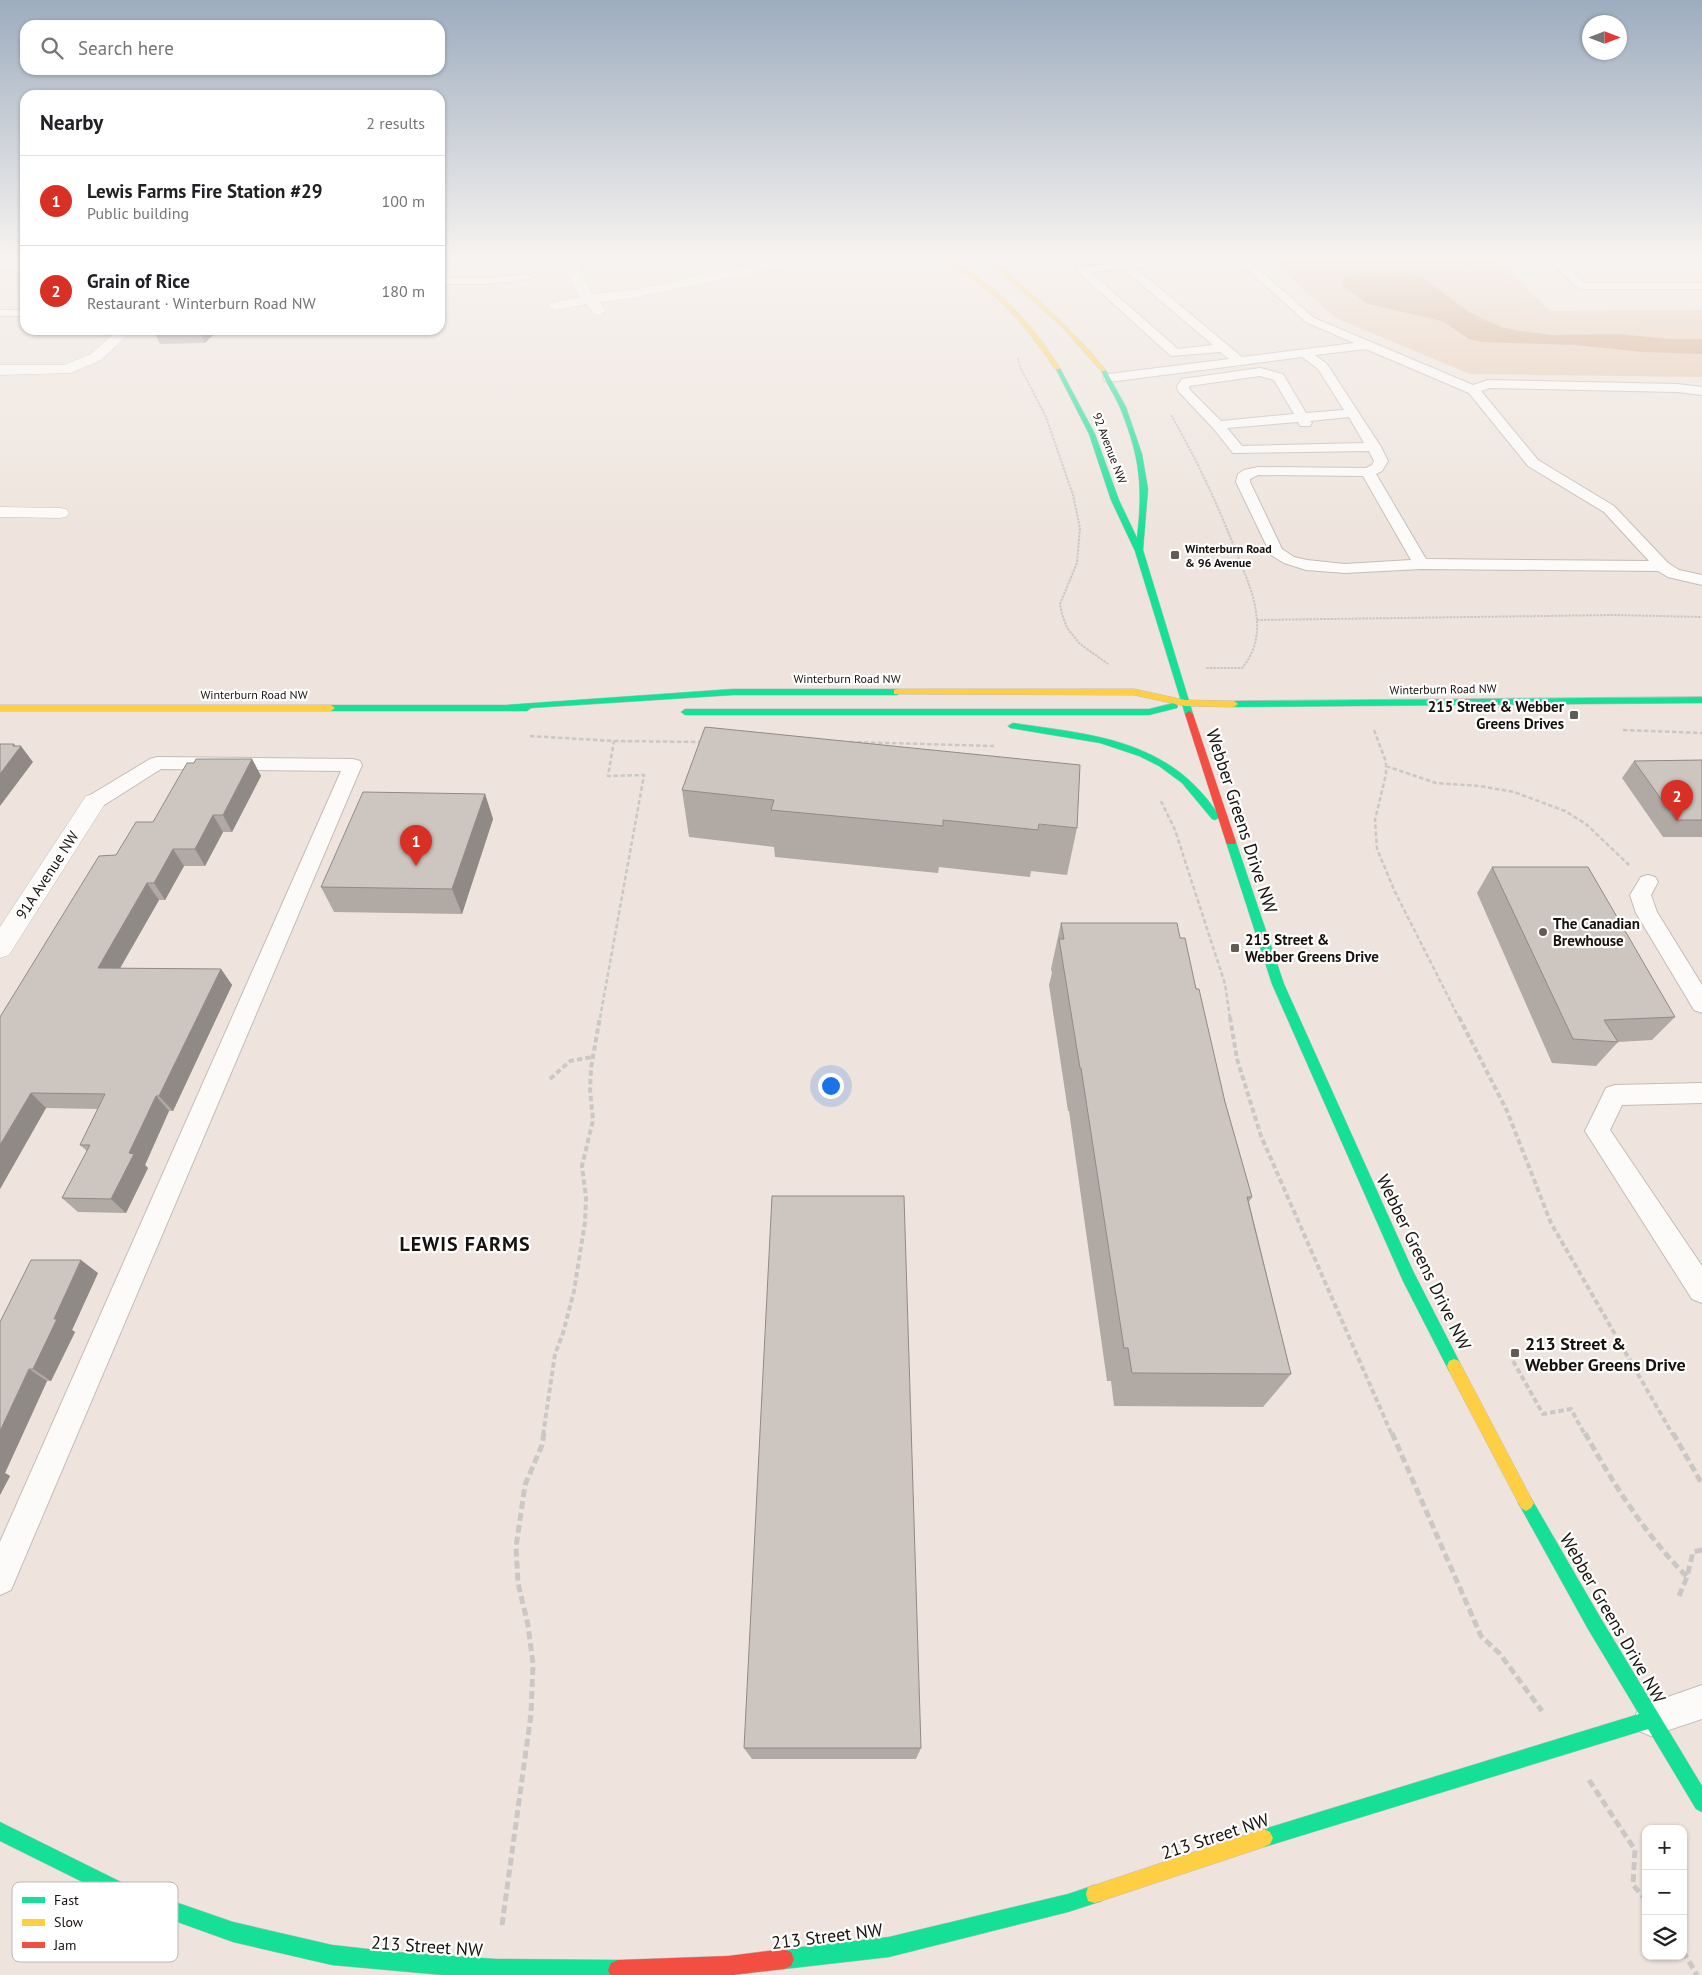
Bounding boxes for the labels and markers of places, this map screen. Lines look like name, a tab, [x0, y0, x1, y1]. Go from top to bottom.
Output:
place label: Winterburn Road & 96 Avenue	[1185, 541, 1272, 570]
marker: Winterburn Road & 96 Avenue	[1169, 549, 1181, 561]
place label: 215 Street & Webber Greens Drives	[1428, 697, 1565, 733]
marker: 215 Street & Webber Greens Drives	[1568, 709, 1580, 721]
pin: 2	[1661, 780, 1693, 821]
pin: 1	[400, 825, 432, 866]
place label: The Canadian Brewhouse	[1553, 914, 1640, 950]
marker: The Canadian Brewhouse	[1537, 926, 1549, 938]
place label: 215 Street & Webber Greens Drive	[1245, 930, 1379, 966]
marker: 215 Street & Webber Greens Drive	[1229, 942, 1241, 954]
place label: 213 Street & Webber Greens Drive	[1525, 1332, 1686, 1376]
marker: 213 Street & Webber Greens Drive	[1509, 1347, 1521, 1359]

